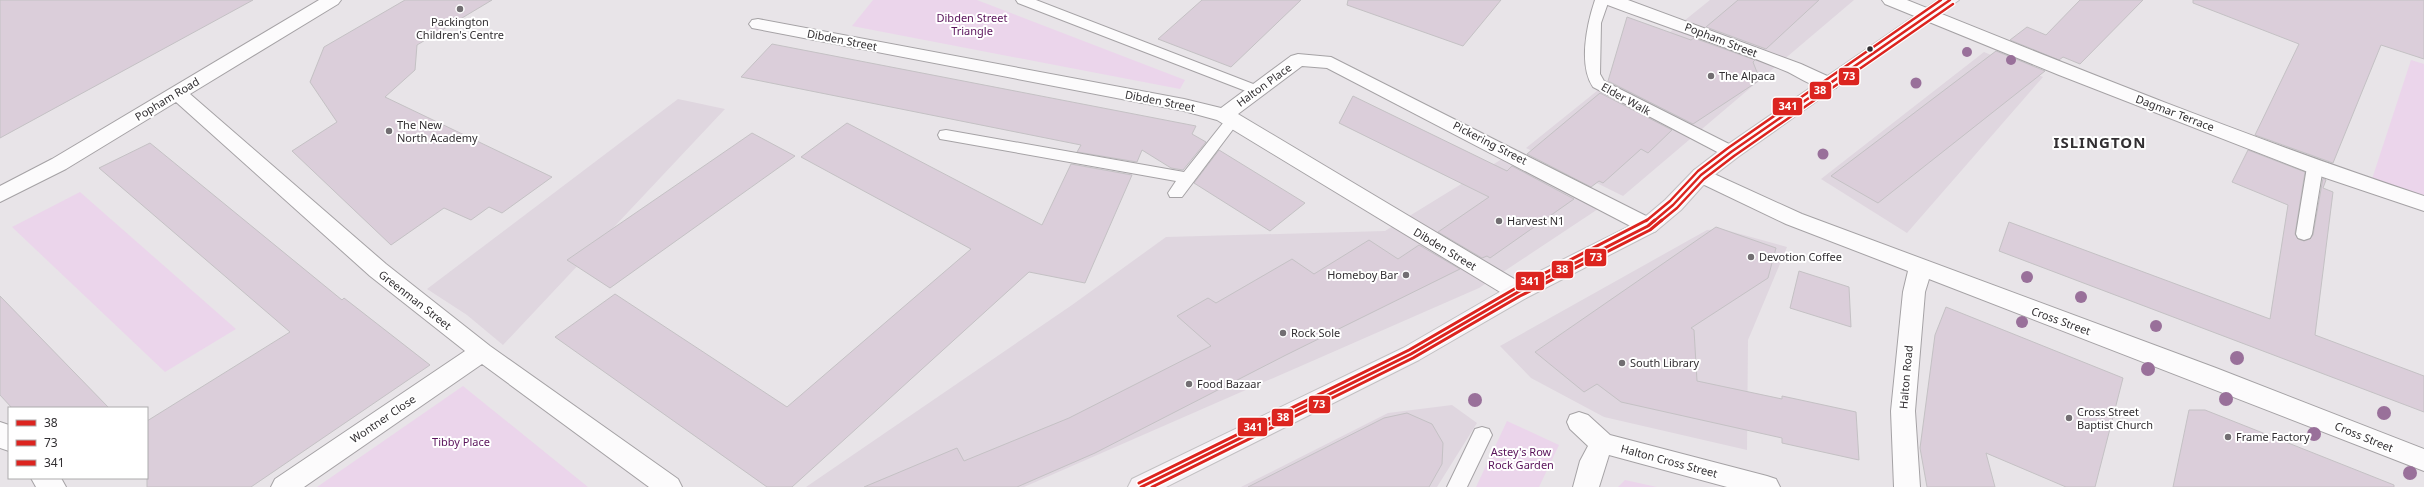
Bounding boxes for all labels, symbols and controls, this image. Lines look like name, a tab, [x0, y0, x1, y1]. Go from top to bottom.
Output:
marker: Packington Children's Centre	[455, 4, 465, 14]
park label: Dibden Street Triangle	[937, 10, 1008, 38]
place label: Packington Children's Centre	[416, 14, 504, 42]
street label: Popham Street	[1683, 19, 1760, 60]
street label: Dibden Street	[806, 25, 878, 54]
unlabelled marker	[1865, 44, 1875, 54]
street label: Halton Place	[1233, 60, 1294, 110]
line badge: 73	[1838, 67, 1860, 86]
place label: The Alpaca	[1719, 68, 1775, 83]
text: 73	[1843, 68, 1855, 83]
marker: The Alpaca	[1706, 71, 1716, 81]
street label: Popham Road	[132, 73, 202, 124]
street label: Elder Walk	[1599, 79, 1654, 118]
line badge: 38	[1809, 81, 1832, 100]
text: 38	[1814, 82, 1826, 97]
street label: Dibden Street	[1124, 86, 1196, 115]
street label: Dagmar Terrace	[2134, 91, 2217, 134]
line badge: 341	[1772, 97, 1803, 116]
text: 341	[1779, 98, 1797, 113]
place label: The New North Academy	[397, 117, 478, 145]
street label: Pickering Street	[1451, 117, 1530, 168]
marker: The New North Academy	[384, 126, 394, 136]
district label: ISLINGTON	[2054, 132, 2146, 152]
place label: Harvest N1	[1507, 213, 1564, 228]
marker: Harvest N1	[1494, 216, 1504, 226]
street label: Dibden Street	[1411, 224, 1480, 273]
line badge: 73	[1584, 248, 1607, 267]
text: 73	[1590, 249, 1602, 264]
place label: Devotion Coffee	[1759, 249, 1842, 264]
marker: Devotion Coffee	[1746, 252, 1756, 262]
line badge: 38	[1551, 260, 1574, 279]
text: 38	[1556, 261, 1568, 276]
street label: Greenman Street	[376, 266, 455, 333]
place label: Homeboy Bar	[1327, 267, 1398, 282]
marker: Homeboy Bar	[1401, 270, 1411, 280]
line badge: 341	[1515, 271, 1545, 291]
text: 341	[1521, 273, 1539, 288]
street label: Cross Street	[2029, 303, 2093, 338]
place label: Rock Sole	[1291, 325, 1340, 340]
marker: Rock Sole	[1278, 328, 1288, 338]
street label: Halton Road	[1895, 344, 1916, 409]
place label: South Library	[1630, 355, 1700, 370]
marker: South Library	[1617, 358, 1627, 368]
place label: Food Bazaar	[1197, 376, 1261, 391]
marker: Food Bazaar	[1184, 379, 1194, 389]
street label: Wontner Close	[347, 391, 418, 446]
line badge: 73	[1308, 395, 1331, 414]
text: 73	[1313, 396, 1325, 411]
place label: Cross Street Baptist Church	[2077, 404, 2153, 432]
legend	[8, 407, 148, 479]
line badge: 38	[1271, 408, 1294, 427]
text: 38	[1277, 409, 1289, 424]
marker: Cross Street Baptist Church	[2064, 413, 2074, 423]
text: 38	[44, 414, 58, 431]
line badge: 341	[1237, 417, 1268, 437]
street label: Cross Street	[2333, 418, 2396, 455]
text: 341	[1244, 419, 1262, 434]
place label: Frame Factory	[2236, 429, 2310, 444]
marker: Frame Factory	[2223, 432, 2233, 442]
text: 73	[44, 434, 58, 451]
park label: Tibby Place	[432, 434, 490, 449]
street label: Halton Cross Street	[1619, 440, 1719, 481]
park label: Astey's Row Rock Garden	[1488, 444, 1554, 472]
text: 341	[44, 454, 65, 471]

